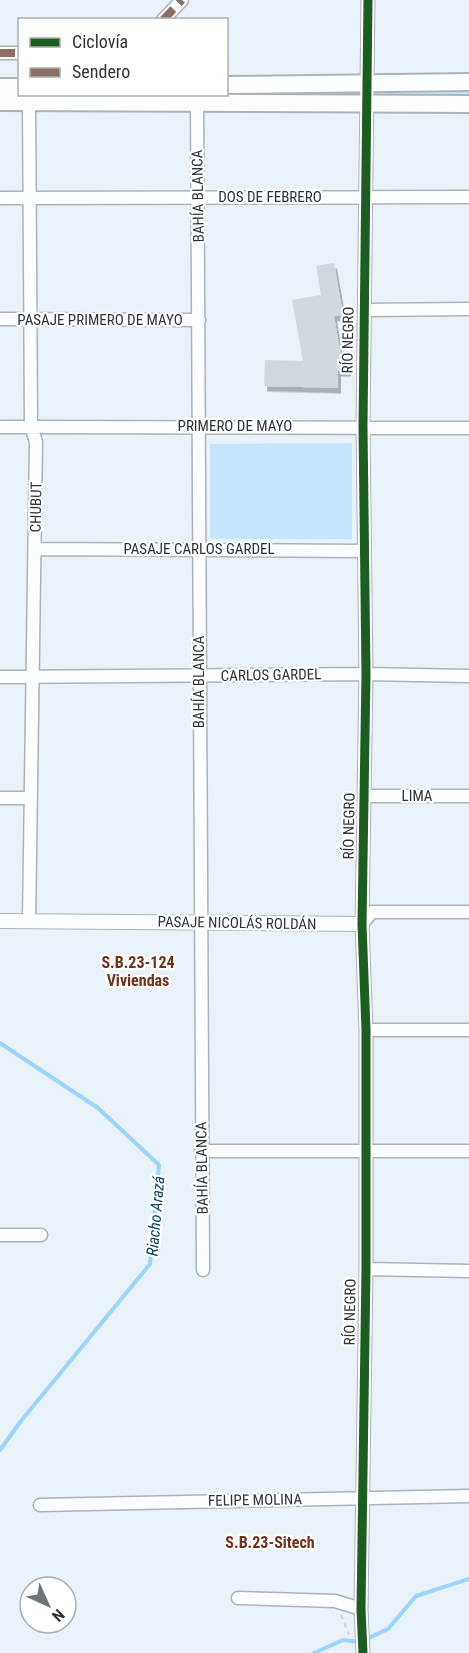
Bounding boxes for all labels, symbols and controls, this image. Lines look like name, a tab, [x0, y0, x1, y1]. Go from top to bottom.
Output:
legend	[18, 18, 228, 96]
text: Ciclovía	[72, 31, 128, 52]
text: Sendero	[72, 61, 130, 82]
street label: BAHÍA BLANCA	[188, 149, 208, 242]
street label: DOS DE FEBRERO	[218, 188, 322, 206]
street label: RÍO NEGRO	[338, 306, 358, 374]
street label: PASAJE PRIMERO DE MAYO	[17, 311, 183, 329]
street label: PRIMERO DE MAYO	[178, 417, 292, 435]
street label: CHUBUT	[27, 481, 45, 532]
street label: PASAJE CARLOS GARDEL	[123, 540, 275, 558]
street label: BAHÍA BLANCA	[190, 635, 208, 728]
street label: CARLOS GARDEL	[221, 665, 321, 685]
street label: LIMA	[402, 787, 433, 805]
street label: RÍO NEGRO	[339, 792, 359, 860]
street label: PASAJE NICOLÁS ROLDÁN	[158, 913, 316, 933]
district label: S.B.23-124 Viviendas	[101, 953, 175, 990]
street label: BAHÍA BLANCA	[192, 1121, 212, 1214]
water label: Riacho Arazá	[143, 1175, 169, 1257]
street label: RÍO NEGRO	[340, 1278, 360, 1346]
street label: FELIPE MOLINA	[208, 1490, 303, 1510]
district label: S.B.23-Sitech	[225, 1533, 315, 1552]
north arrow	[18, 1575, 78, 1635]
text: N	[48, 1605, 68, 1625]

